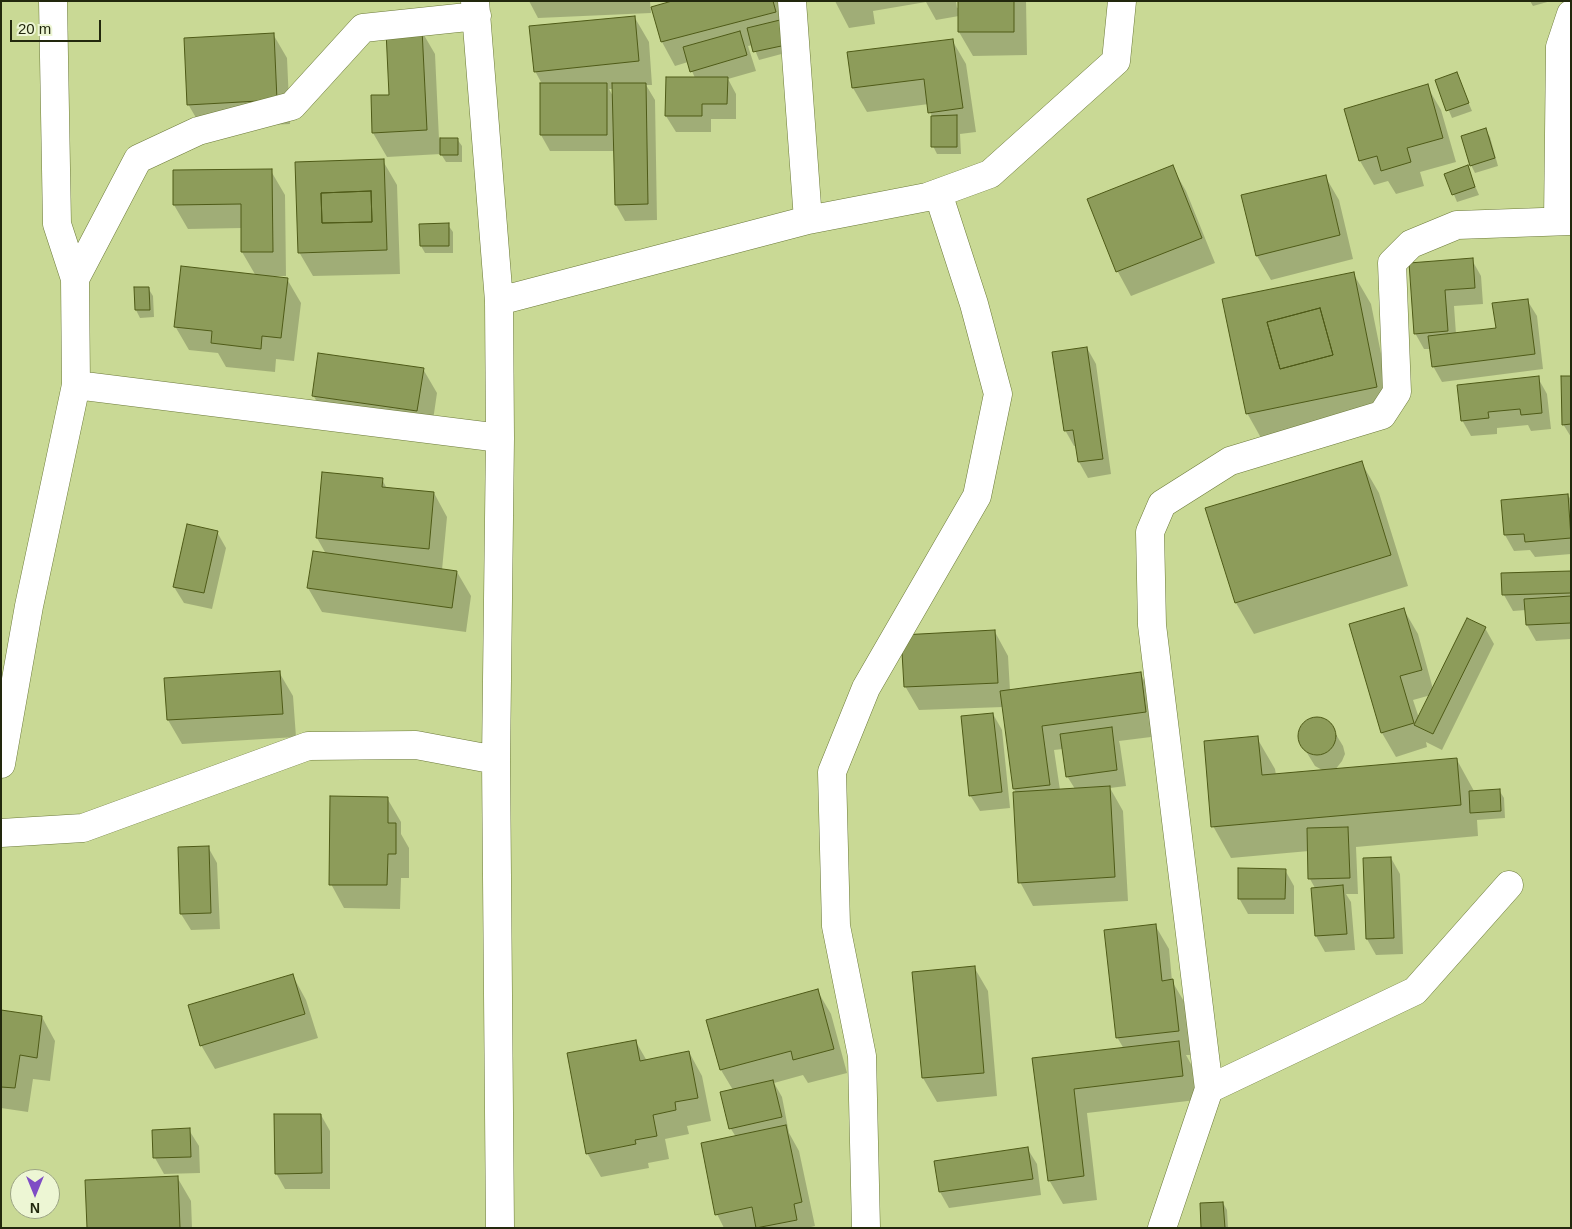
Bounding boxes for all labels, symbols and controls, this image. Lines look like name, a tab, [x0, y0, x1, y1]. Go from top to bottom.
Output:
scale bar	[12, 10, 104, 42]
text: 20 m	[18, 20, 51, 37]
north arrow	[10, 1169, 60, 1219]
text: N	[30, 1200, 40, 1216]

